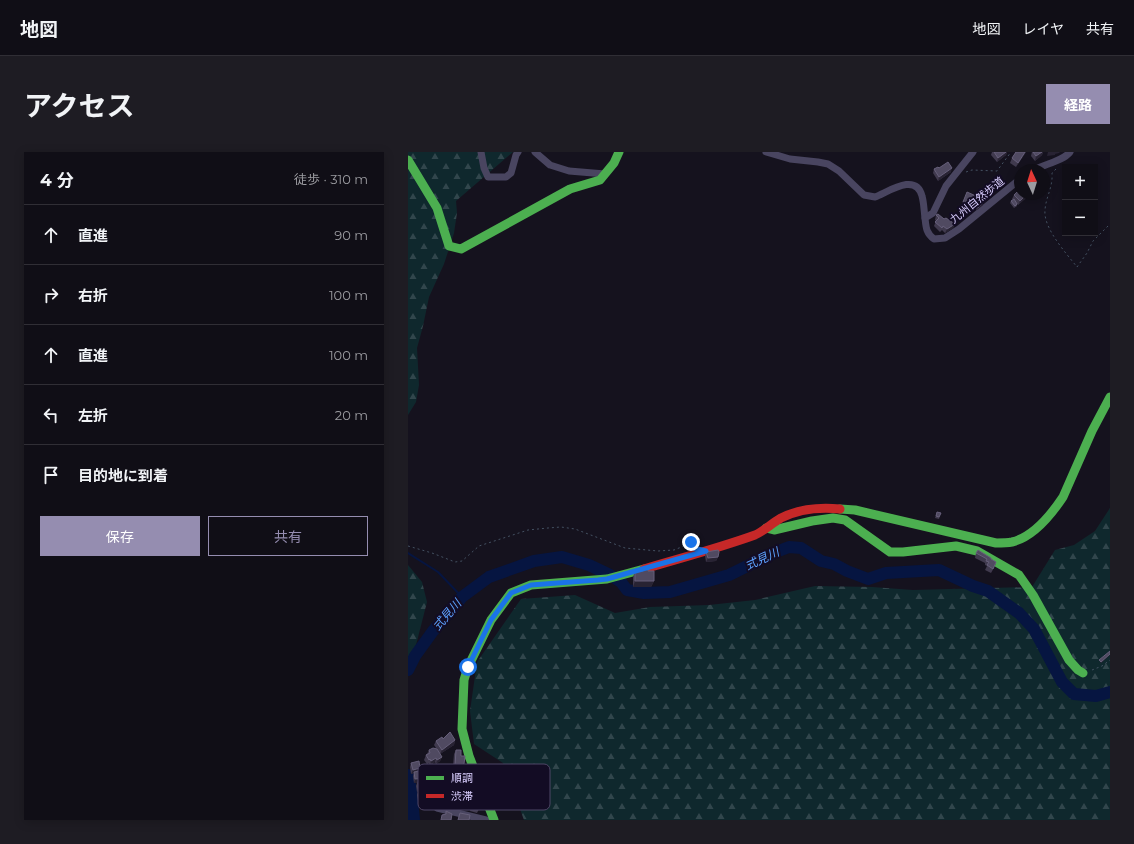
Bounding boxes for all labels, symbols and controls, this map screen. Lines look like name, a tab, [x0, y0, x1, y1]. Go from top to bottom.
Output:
text: 地図	[20, 18, 58, 41]
text: 地図	[972, 20, 1000, 38]
text: レイヤ	[1022, 20, 1064, 38]
text: 共有	[1086, 20, 1114, 38]
button: 経路	[1046, 84, 1110, 124]
text: アクセス	[24, 89, 135, 123]
north arrow	[1014, 164, 1050, 200]
map controls	[1062, 164, 1098, 236]
button: +	[1062, 164, 1098, 200]
text: 4 分	[40, 170, 74, 190]
text: 徒歩 · 310 m	[294, 171, 368, 187]
street label: 九州自然歩道	[947, 174, 1007, 226]
button: −	[1062, 200, 1098, 236]
icon: ahead	[40, 224, 62, 246]
text: 直進	[78, 226, 108, 245]
text: 90 m	[334, 227, 368, 243]
icon: right	[40, 284, 62, 306]
text: 右折	[78, 286, 108, 305]
text: 100 m	[329, 287, 368, 303]
icon: ahead	[40, 344, 62, 366]
text: 直進	[78, 346, 108, 365]
text: 100 m	[329, 347, 368, 363]
icon: left	[40, 404, 62, 426]
text: 左折	[78, 406, 108, 425]
text: 20 m	[335, 407, 368, 423]
icon: arrive	[40, 464, 62, 486]
text: 目的地に到着	[78, 466, 168, 485]
button: 保存	[40, 516, 200, 556]
button: 共有	[208, 516, 368, 556]
route end	[682, 533, 700, 551]
water label: 式見川	[742, 543, 783, 573]
water label: 式見川	[429, 595, 465, 633]
route start	[459, 658, 477, 676]
legend	[418, 764, 550, 810]
text: 順調	[451, 771, 473, 785]
text: 渋滞	[451, 789, 473, 803]

